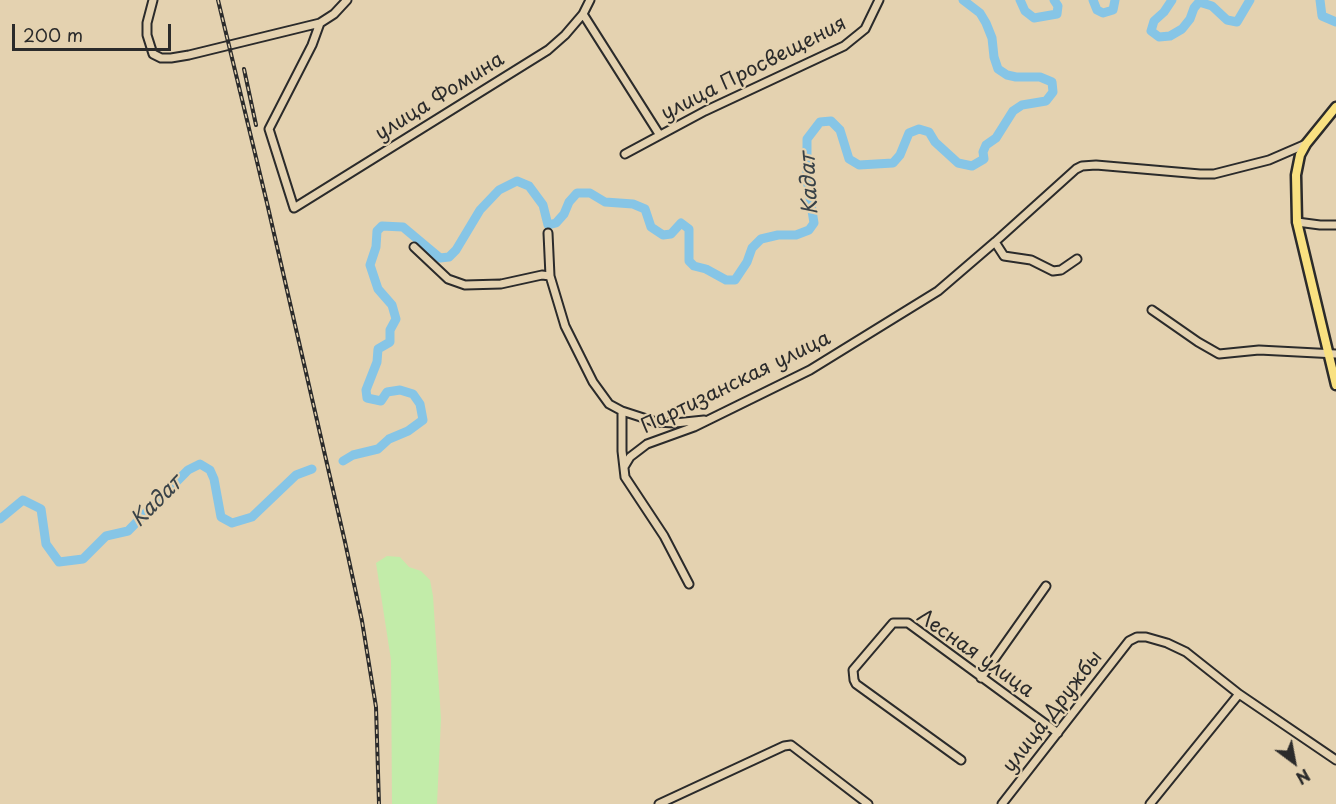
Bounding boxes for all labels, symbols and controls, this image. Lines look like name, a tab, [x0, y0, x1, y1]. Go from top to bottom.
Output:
scale bar	[15, 12, 174, 50]
street label: улица Просвещения	[657, 12, 851, 126]
text: 200 m	[23, 21, 83, 48]
street label: улица Фомина	[371, 48, 509, 146]
water label: Кадат	[796, 153, 824, 215]
street label: Партизанская улица	[637, 327, 835, 439]
water label: Кадат	[126, 471, 188, 533]
street label: Лесная улица	[912, 605, 1038, 703]
street label: улица Дружбы	[998, 646, 1108, 778]
north arrow	[1264, 732, 1324, 792]
text: N	[1292, 764, 1315, 791]

